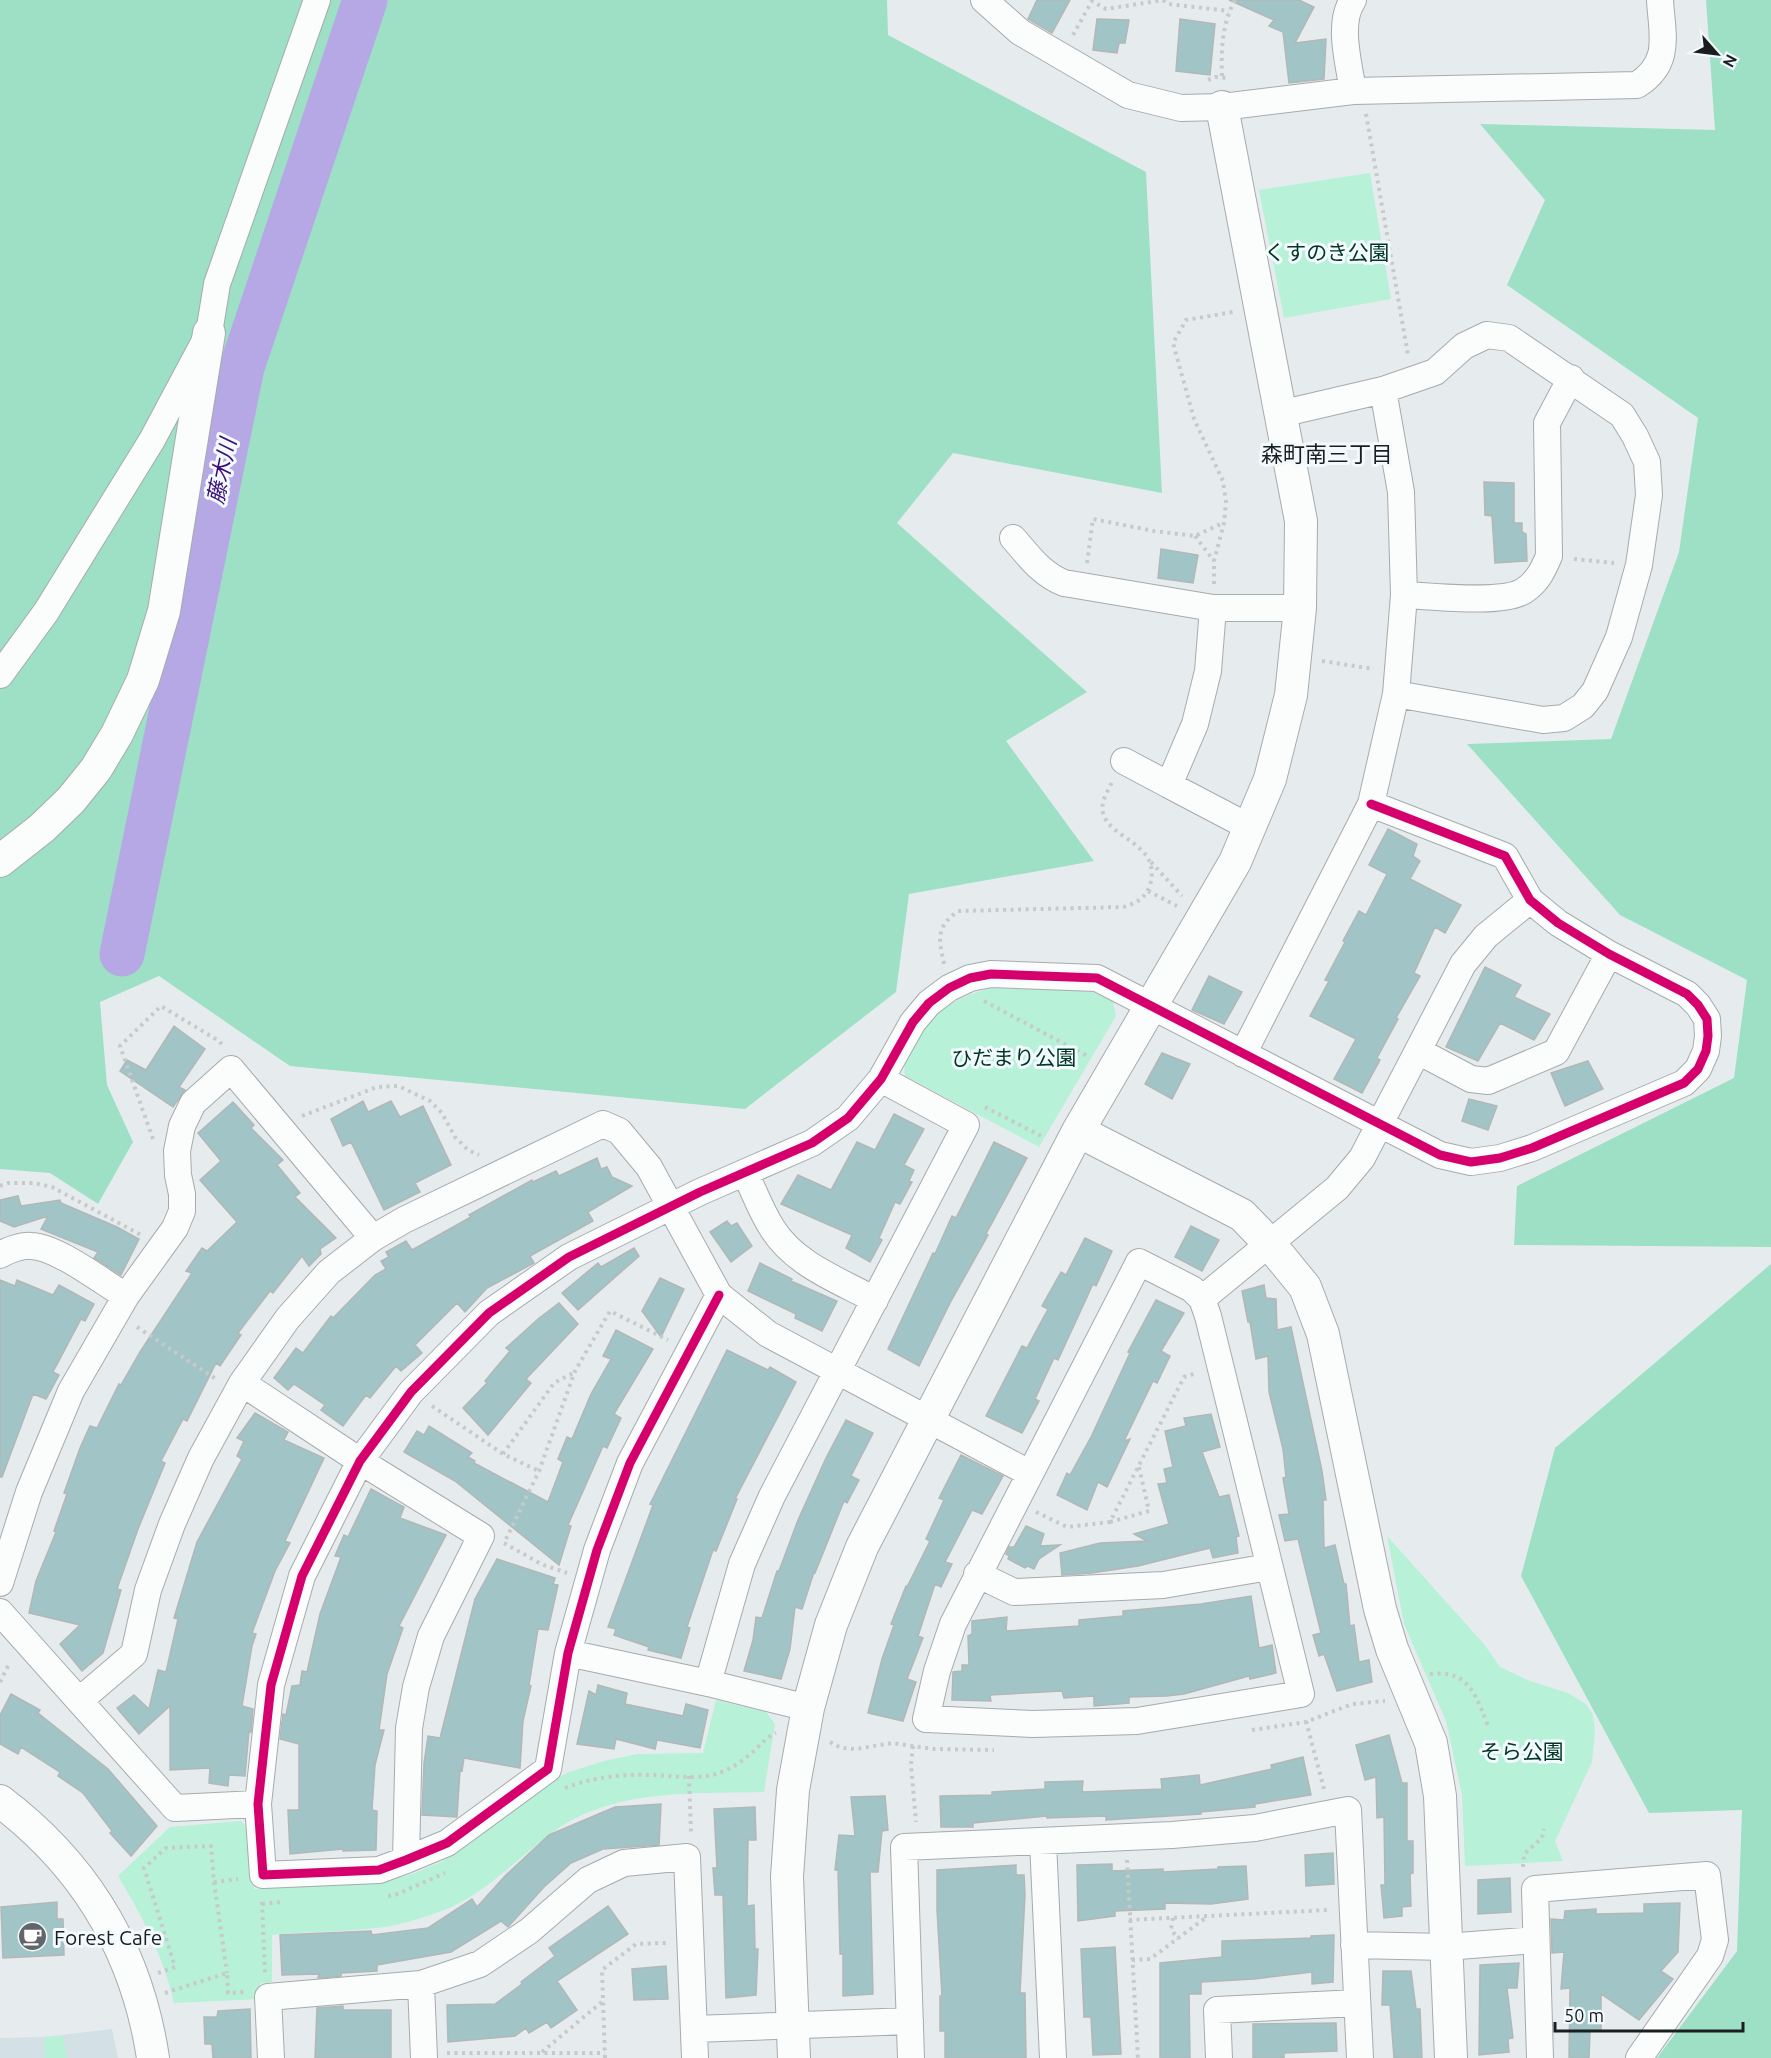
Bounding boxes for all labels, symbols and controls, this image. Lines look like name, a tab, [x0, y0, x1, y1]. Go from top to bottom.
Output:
north arrow	[1687, 24, 1747, 84]
text: N	[1719, 52, 1741, 71]
park label: くすのき公園	[1264, 240, 1390, 264]
water label: 藤木川	[202, 434, 241, 506]
district label: 森町南三丁目	[1261, 441, 1393, 466]
park label: ひだまり公園	[951, 1045, 1077, 1069]
park label: そら公園	[1480, 1739, 1564, 1763]
cafe icon: Forest Cafe	[17, 1921, 49, 1953]
place label: Forest Cafe	[54, 1925, 162, 1949]
scale bar	[1555, 1995, 1742, 2033]
text: 50 m	[1564, 2005, 1604, 2025]

